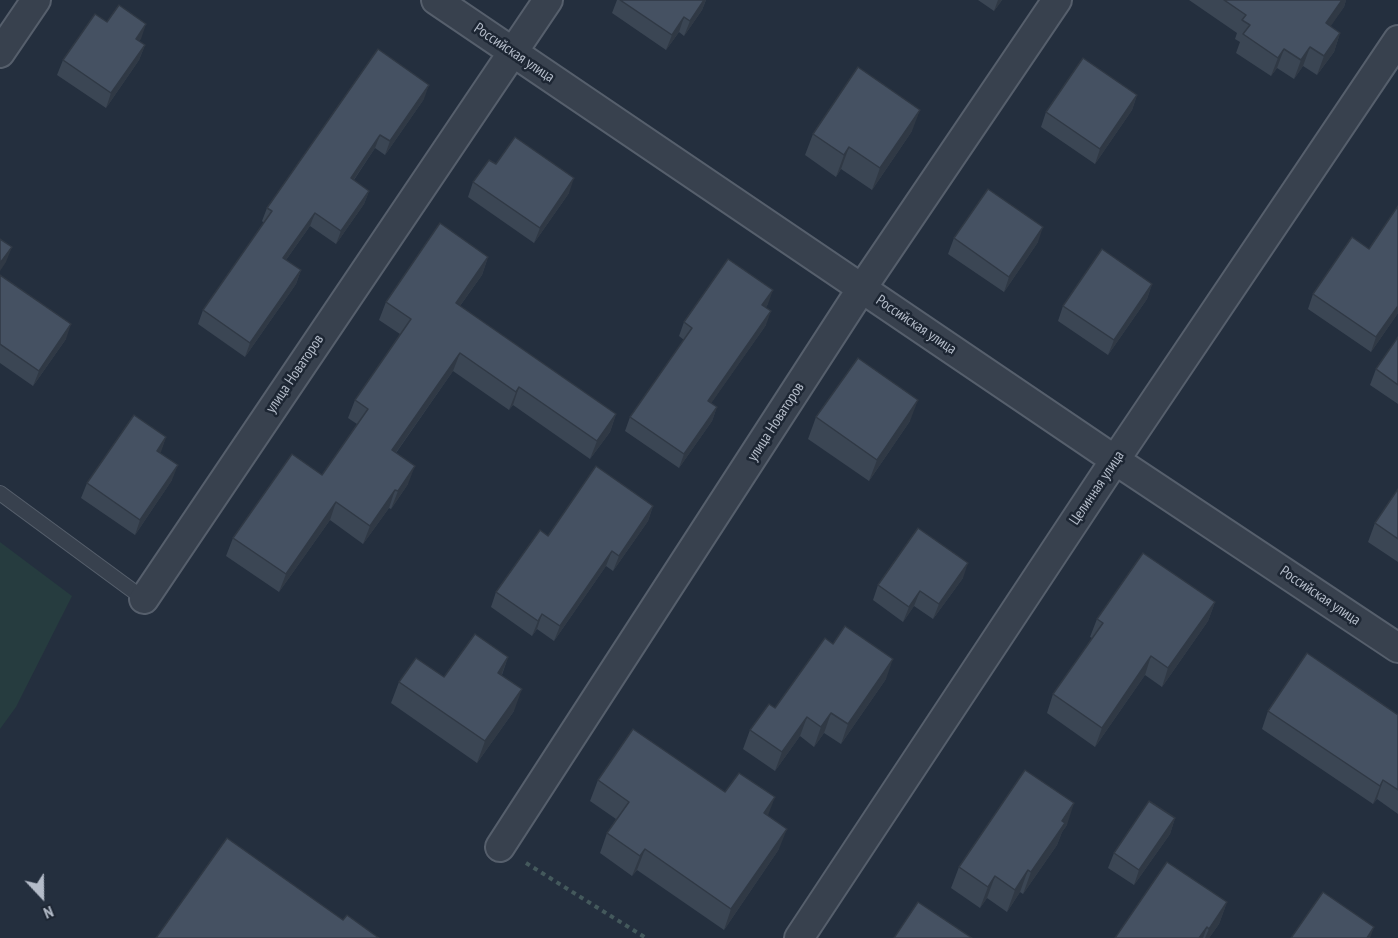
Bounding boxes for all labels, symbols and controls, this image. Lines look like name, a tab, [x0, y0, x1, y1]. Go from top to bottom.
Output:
street label: Российская улица	[470, 19, 558, 87]
street label: Российская улица	[872, 291, 960, 359]
street label: улица Новаторов	[262, 331, 328, 417]
street label: улица Новаторов	[744, 379, 808, 465]
street label: Целинная улица	[1066, 448, 1128, 528]
street label: Российская улица	[1276, 562, 1364, 630]
north arrow	[12, 866, 72, 926]
text: N	[41, 902, 57, 924]

